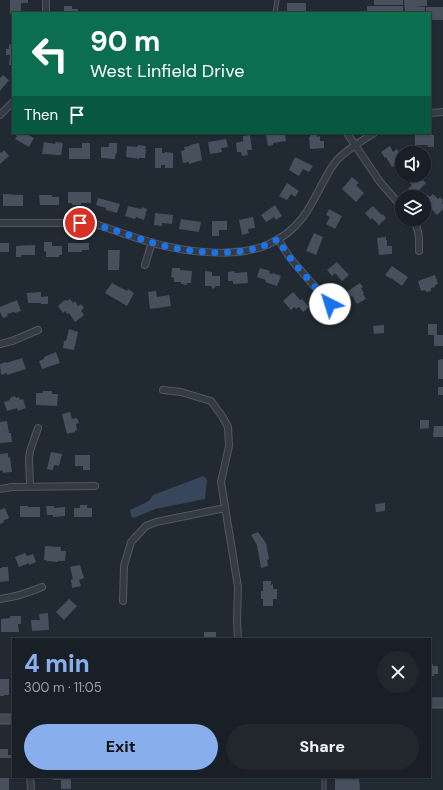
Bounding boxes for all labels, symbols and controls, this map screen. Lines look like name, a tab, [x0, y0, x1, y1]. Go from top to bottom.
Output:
text: 90 m	[90, 23, 160, 60]
icon: left	[24, 28, 76, 80]
text: West Linfield Drive	[90, 59, 244, 83]
icon: arrive	[66, 104, 88, 126]
text: Then	[24, 105, 58, 125]
map controls	[395, 146, 431, 226]
button: sound	[395, 146, 431, 182]
button: layers	[395, 190, 431, 226]
pin	[63, 206, 97, 240]
icon: arrive	[69, 212, 91, 234]
position arrow	[309, 283, 351, 325]
text: 4 min	[24, 648, 90, 679]
button: close	[377, 651, 419, 693]
text: 300 m · 11:05	[24, 679, 102, 696]
button: Exit	[24, 724, 218, 770]
button: Share	[226, 724, 419, 770]

